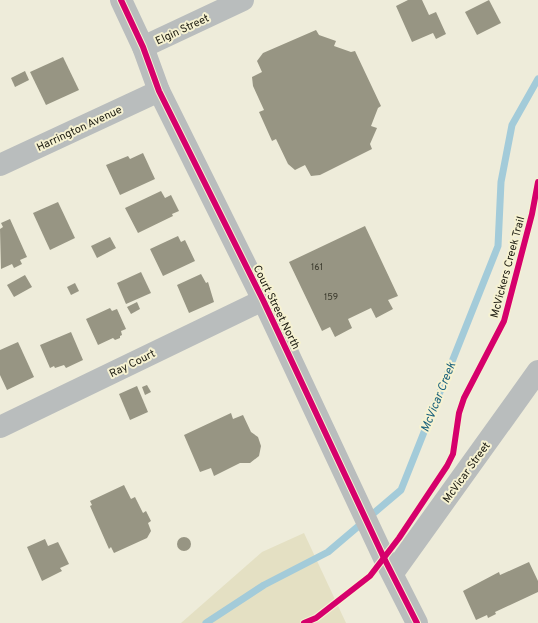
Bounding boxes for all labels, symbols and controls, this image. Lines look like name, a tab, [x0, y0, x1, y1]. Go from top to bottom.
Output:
street label: Elgin Street	[153, 11, 211, 48]
street label: Harrington Avenue	[35, 103, 124, 155]
street label: McVickers Creek Trail	[488, 215, 528, 320]
house number: 161	[311, 262, 323, 273]
street label: Court Street North	[250, 263, 303, 352]
house number: 159	[324, 292, 338, 303]
street label: Ray Court	[107, 347, 158, 381]
water label: McVicar Creek	[418, 359, 461, 435]
street label: McVicar Street	[440, 439, 494, 506]

